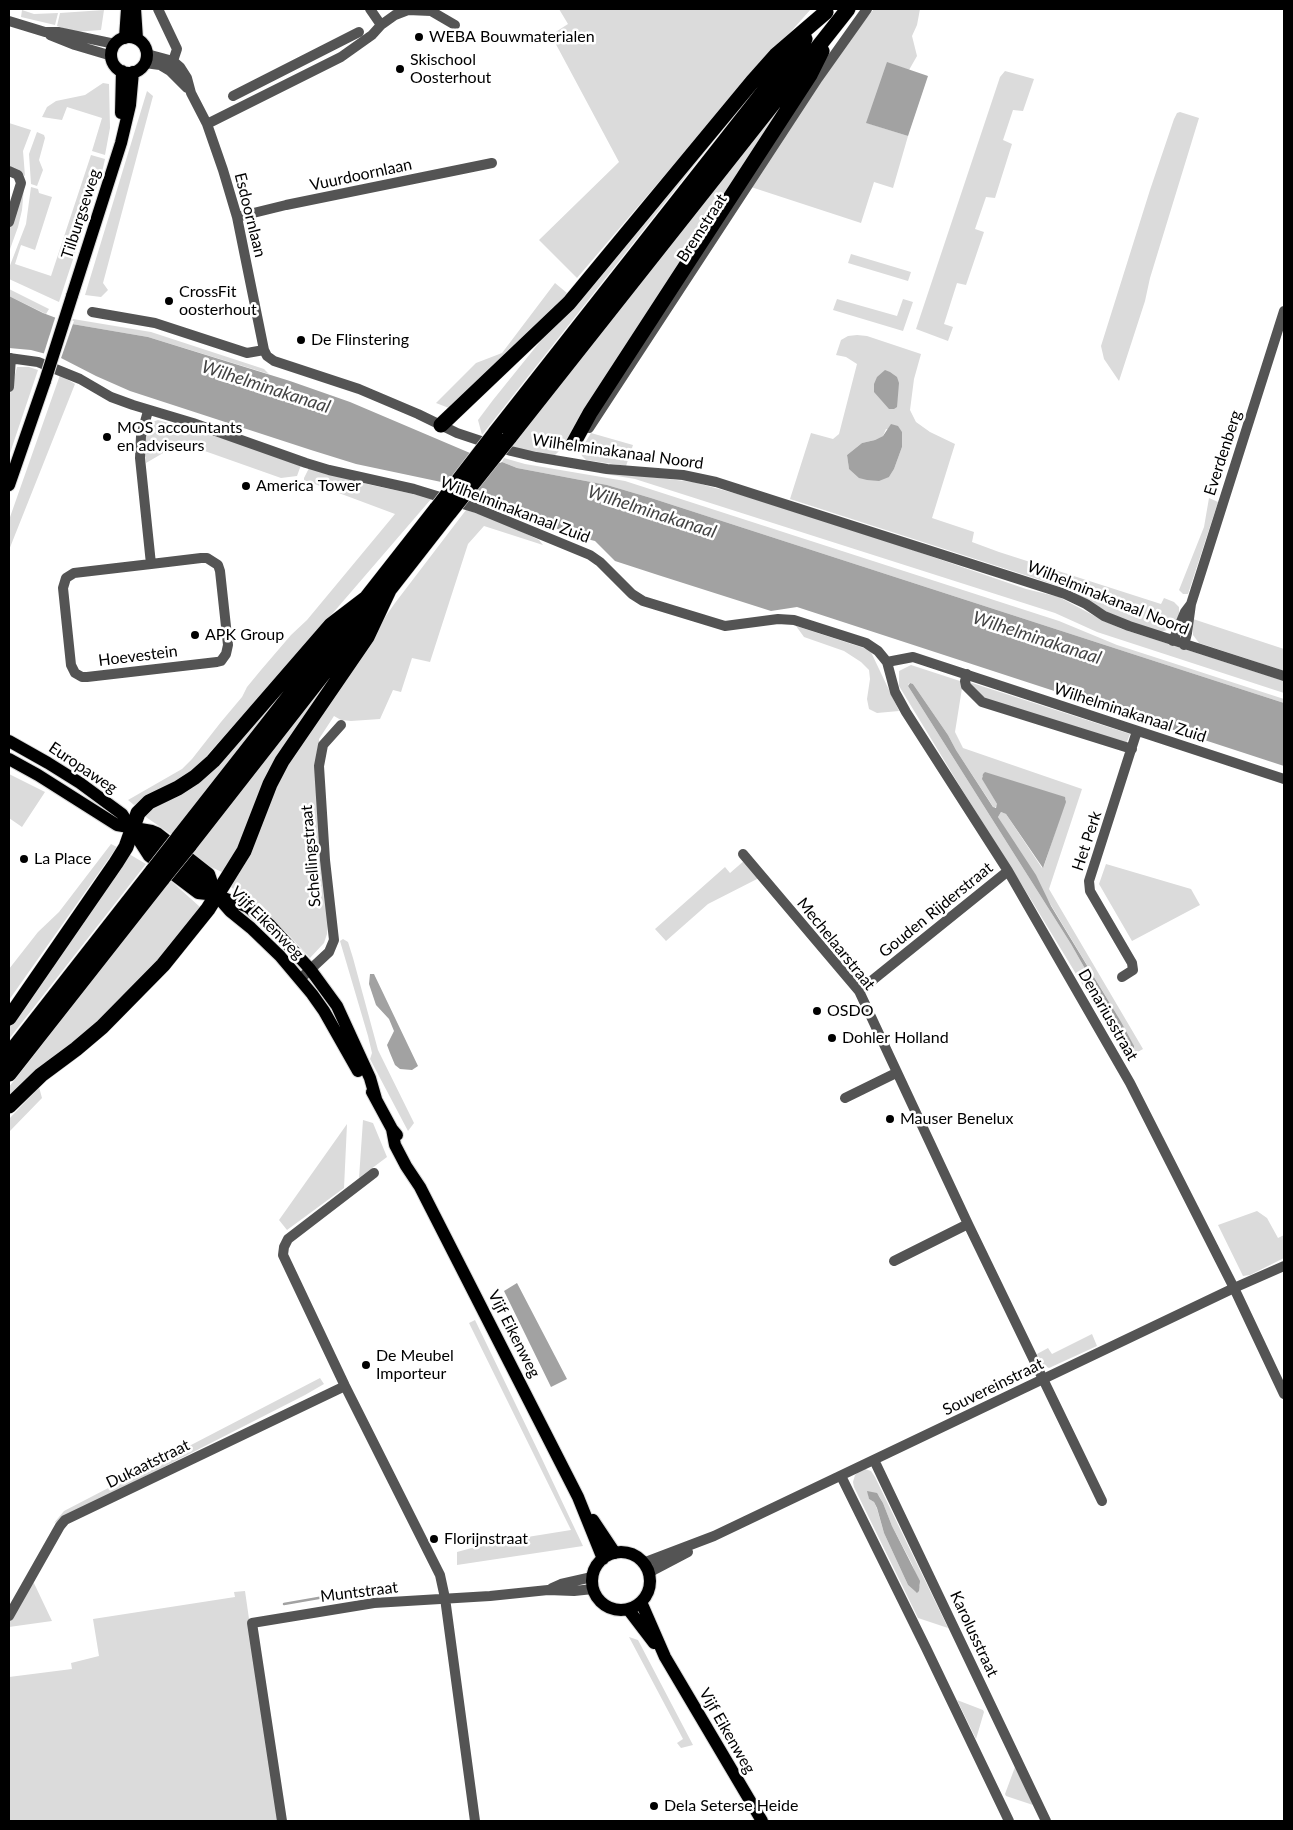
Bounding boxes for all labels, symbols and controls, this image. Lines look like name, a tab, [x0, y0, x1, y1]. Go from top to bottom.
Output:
place label: WEBA Bouwmaterialen	[429, 27, 595, 47]
marker: WEBA Bouwmaterialen	[413, 31, 425, 43]
place label: Skischool Oosterhout	[410, 50, 491, 88]
marker: Skischool Oosterhout	[394, 63, 406, 75]
street label: Vuurdoornlaan	[308, 155, 414, 195]
street label: Tilburgseweg	[57, 167, 105, 261]
street label: Esdoornlaan	[230, 171, 270, 259]
street label: Bremstraat	[673, 190, 731, 266]
place label: CrossFit oosterhout	[179, 282, 257, 320]
marker: CrossFit oosterhout	[163, 295, 175, 307]
place label: De Flinstering	[311, 330, 409, 350]
marker: De Flinstering	[295, 334, 307, 346]
water label: Wilhelminakanaal	[199, 356, 333, 418]
street label: Everdenberg	[1200, 408, 1246, 498]
place label: MOS accountants en adviseurs	[117, 418, 242, 456]
street label: Wilhelminakanaal Noord	[531, 430, 705, 474]
marker: MOS accountants en adviseurs	[101, 431, 113, 443]
street label: Wilhelminakanaal Zuid	[437, 473, 593, 547]
place label: America Tower	[256, 476, 361, 496]
marker: America Tower	[240, 480, 252, 492]
water label: Wilhelminakanaal	[585, 481, 719, 543]
street label: Wilhelminakanaal Noord	[1024, 557, 1192, 639]
water label: Wilhelminakanaal	[970, 607, 1104, 669]
place label: APK Group	[205, 625, 284, 645]
marker: APK Group	[189, 629, 201, 641]
street label: Hoevestein	[97, 642, 179, 670]
street label: Wilhelminakanaal Zuid	[1051, 679, 1209, 747]
street label: Europaweg	[45, 738, 121, 798]
street label: Schellingstraat	[297, 804, 325, 908]
street label: Het Perk	[1068, 809, 1106, 873]
place label: La Place	[34, 849, 91, 869]
marker: La Place	[18, 853, 30, 865]
street label: Gouden Rijderstraat	[875, 858, 997, 962]
street label: Vijf Eikenweg	[226, 882, 308, 964]
street label: Mechelaarstraat	[793, 894, 879, 994]
street label: Denariusstraat	[1074, 966, 1142, 1064]
place label: OSDO	[827, 1001, 873, 1021]
marker: OSDO	[811, 1005, 823, 1017]
place label: Dohler Holland	[842, 1028, 949, 1048]
marker: Dohler Holland	[826, 1032, 838, 1044]
place label: Mauser Benelux	[900, 1109, 1013, 1129]
marker: Mauser Benelux	[884, 1113, 896, 1125]
street label: Vijf Eikenweg	[484, 1287, 544, 1381]
place label: De Meubel Importeur	[376, 1346, 454, 1384]
street label: Souvereinstraat	[939, 1354, 1047, 1420]
marker: De Meubel Importeur	[360, 1359, 372, 1371]
street label: Dukaatstraat	[103, 1436, 193, 1492]
place label: Florijnstraat	[444, 1529, 528, 1549]
marker: Florijnstraat	[428, 1533, 440, 1545]
street label: Muntstraat	[319, 1578, 399, 1606]
street label: Karolusstraat	[946, 1588, 1002, 1680]
street label: Vijf Eikenweg	[695, 1685, 759, 1777]
place label: Dela Seterse Heide	[664, 1796, 798, 1816]
marker: Dela Seterse Heide	[648, 1800, 660, 1812]

